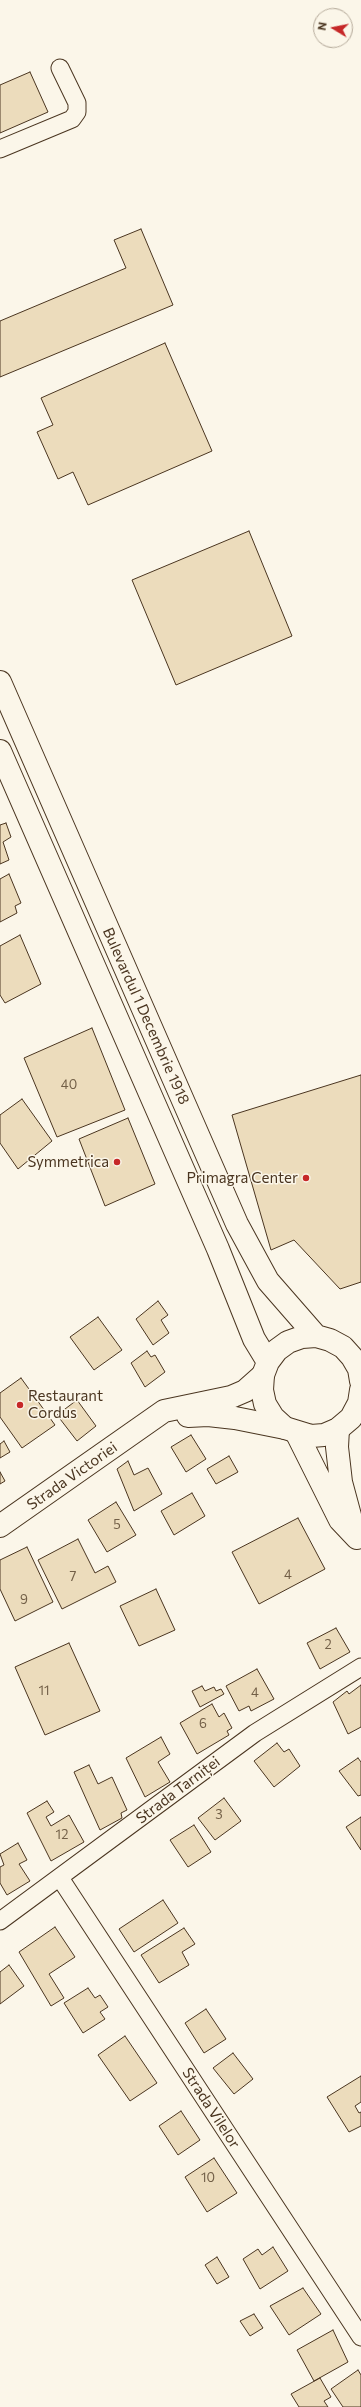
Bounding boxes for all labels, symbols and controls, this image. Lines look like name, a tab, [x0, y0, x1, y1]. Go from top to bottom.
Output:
north arrow	[313, 8, 353, 48]
text: N	[315, 21, 329, 31]
street label: Bulevardul 1 Decembrie 1918	[99, 925, 193, 1107]
house number: 40	[61, 1077, 77, 1093]
place label: Symmetrica	[28, 1153, 109, 1171]
marker: Symmetrica	[112, 1157, 122, 1167]
place label: Primagra Center	[186, 1169, 298, 1187]
marker: Primagra Center	[301, 1173, 311, 1183]
place label: Restaurant Cordus	[28, 1387, 103, 1422]
marker: Restaurant Cordus	[15, 1400, 25, 1410]
street label: Strada Victoriei	[23, 1438, 121, 1514]
house number: 5	[113, 1517, 121, 1533]
house number: 4	[284, 1567, 292, 1583]
house number: 7	[70, 1569, 76, 1585]
house number: 9	[20, 1592, 28, 1608]
house number: 2	[324, 1637, 332, 1653]
house number: 11	[38, 1683, 50, 1699]
house number: 4	[251, 1685, 259, 1701]
house number: 6	[199, 1716, 207, 1732]
street label: Strada Tarniței	[133, 1753, 223, 1827]
house number: 3	[215, 1807, 223, 1823]
house number: 12	[56, 1827, 68, 1843]
street label: Strada Vilelor	[178, 2064, 244, 2152]
house number: 10	[201, 2170, 215, 2186]

